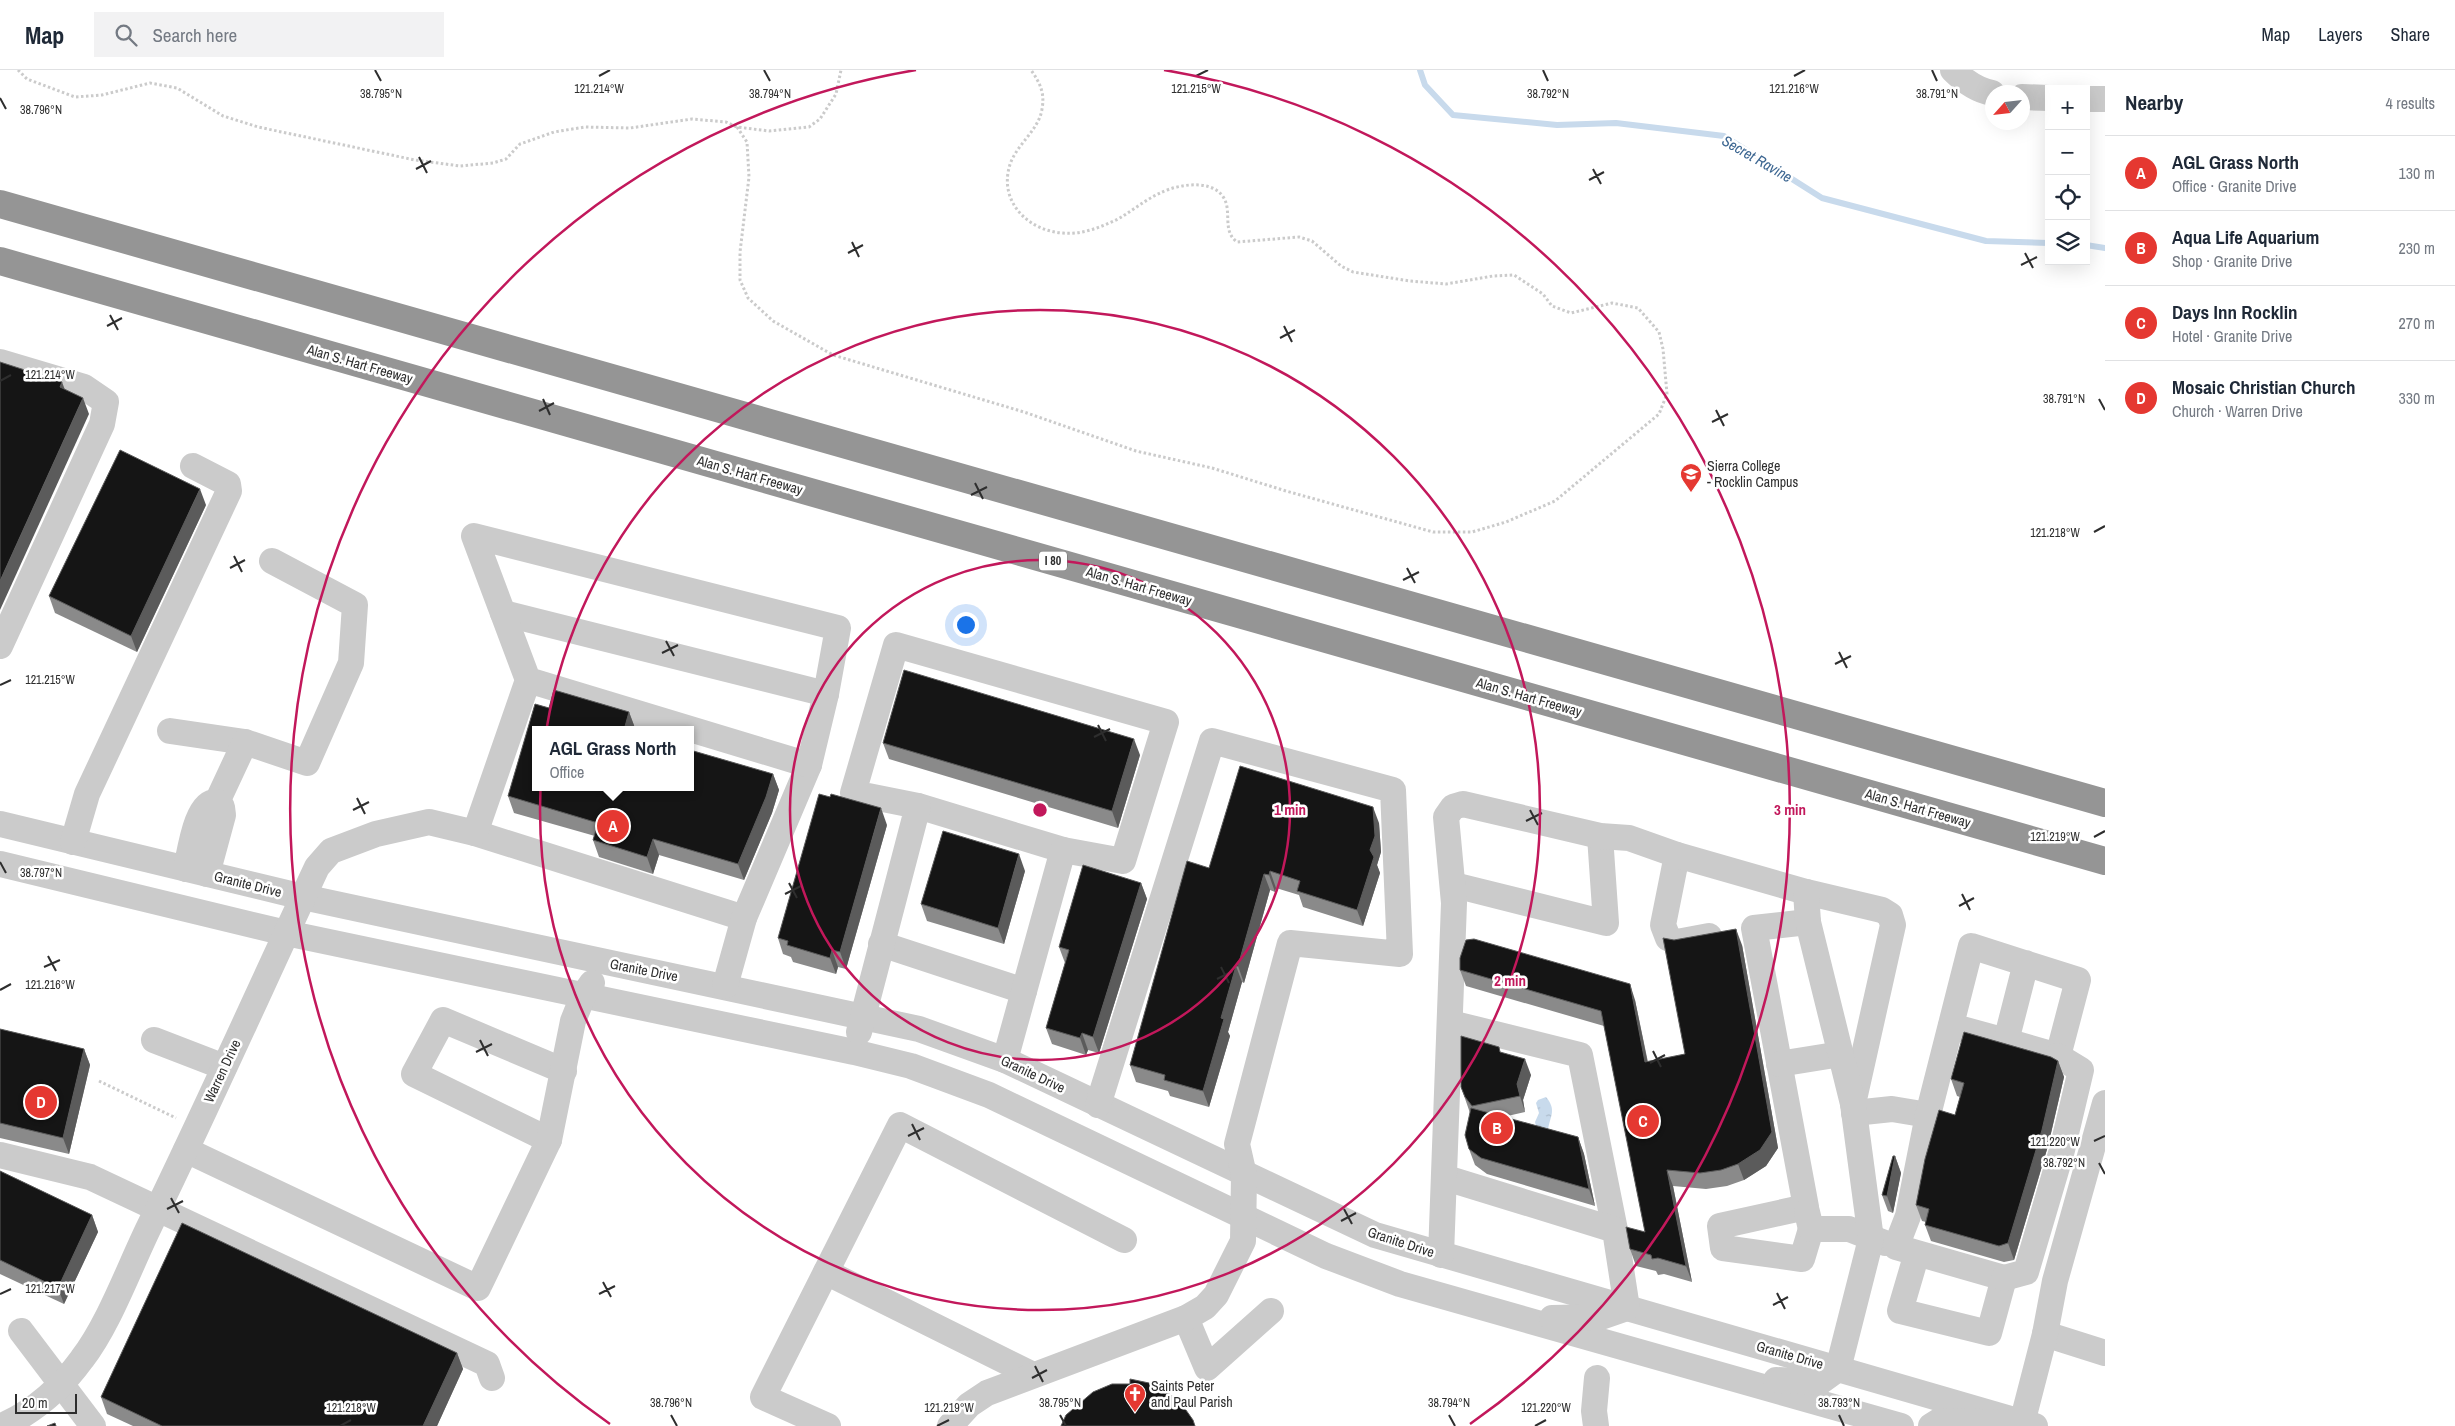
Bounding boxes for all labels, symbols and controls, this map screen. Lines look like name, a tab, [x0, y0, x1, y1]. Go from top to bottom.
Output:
search box	[94, 12, 444, 57]
text: Map	[25, 19, 64, 51]
icon: search	[112, 21, 140, 49]
text: Search here	[152, 22, 237, 48]
text: Map	[2262, 22, 2290, 47]
text: Layers	[2318, 22, 2363, 47]
text: Share	[2391, 22, 2430, 47]
text: 121.214°W	[574, 81, 625, 97]
text: 121.215°W	[1171, 81, 1222, 97]
text: 121.216°W	[1769, 81, 1820, 97]
north arrow	[1985, 85, 2030, 130]
map controls	[2045, 85, 2090, 265]
button: +	[2045, 85, 2090, 130]
text: 38.795°N	[360, 86, 402, 102]
text: 38.794°N	[749, 86, 791, 102]
text: 38.792°N	[1527, 86, 1569, 102]
text: 38.791°N	[1916, 86, 1958, 102]
text: Nearby	[2125, 88, 2183, 117]
text: 4 results	[2385, 92, 2435, 114]
text: 38.796°N	[20, 102, 62, 118]
water label: Secret Ravine	[1718, 130, 1796, 187]
button: −	[2045, 130, 2090, 175]
text: AGL Grass North	[2172, 149, 2299, 175]
text: A	[2136, 162, 2146, 184]
text: 130 m	[2399, 162, 2435, 184]
button: locate	[2045, 175, 2090, 220]
text: Office · Granite Drive	[2172, 175, 2296, 197]
button: layers	[2045, 220, 2090, 265]
text: Aqua Life Aquarium	[2172, 224, 2319, 250]
text: B	[2136, 237, 2146, 259]
text: 230 m	[2399, 237, 2435, 259]
text: Shop · Granite Drive	[2172, 250, 2292, 272]
text: Days Inn Rocklin	[2172, 299, 2298, 325]
text: C	[2136, 312, 2146, 334]
text: 270 m	[2399, 312, 2435, 334]
text: Hotel · Granite Drive	[2172, 325, 2292, 347]
street label: Alan S. Hart Freeway	[304, 340, 415, 388]
text: 121.214°W	[25, 367, 76, 383]
text: Mosaic Christian Church	[2172, 374, 2356, 400]
text: D	[2136, 387, 2146, 409]
text: 330 m	[2399, 387, 2435, 409]
text: 38.791°N	[2043, 391, 2085, 407]
text: Church · Warren Drive	[2172, 400, 2303, 422]
street label: Alan S. Hart Freeway	[694, 451, 805, 499]
place label: Sierra College - Rocklin Campus	[1707, 457, 1798, 491]
school or university icon: Sierra College - Rocklin Campus	[1679, 462, 1703, 493]
text: 121.218°W	[2030, 525, 2081, 541]
road number: I 80	[1039, 552, 1067, 571]
street label: Alan S. Hart Freeway	[1083, 562, 1194, 610]
your location	[953, 612, 979, 638]
text: 121.215°W	[25, 672, 76, 688]
street label: Alan S. Hart Freeway	[1473, 673, 1584, 721]
popup	[532, 726, 694, 791]
text: AGL Grass North	[550, 735, 677, 761]
text: Office	[550, 761, 584, 783]
street label: Alan S. Hart Freeway	[1862, 784, 1973, 832]
text: 1 min	[1274, 799, 1306, 820]
text: 3 min	[1774, 799, 1806, 820]
centre of rings	[1031, 801, 1049, 819]
pin: A	[597, 807, 629, 845]
text: 121.219°W	[2030, 829, 2081, 845]
text: 38.797°N	[20, 865, 62, 881]
street label: Granite Drive	[212, 867, 284, 901]
street label: Granite Drive	[608, 955, 680, 985]
text: 2 min	[1494, 970, 1526, 991]
text: 121.216°W	[25, 977, 76, 993]
street label: Warren Drive	[200, 1036, 244, 1106]
street label: Granite Drive	[998, 1051, 1068, 1097]
pin: D	[25, 1083, 57, 1121]
pin: C	[1627, 1102, 1659, 1140]
pin: B	[1481, 1109, 1513, 1147]
text: 121.220°W	[2030, 1134, 2081, 1150]
text: 38.792°N	[2043, 1155, 2085, 1171]
street label: Granite Drive	[1365, 1223, 1437, 1261]
text: 121.217°W	[25, 1281, 76, 1297]
street label: Granite Drive	[1754, 1337, 1826, 1373]
place label: Saints Peter and Paul Parish	[1151, 1377, 1233, 1411]
church icon: Saints Peter and Paul Parish	[1123, 1382, 1147, 1413]
scale bar	[15, 1391, 78, 1414]
text: 20 m	[22, 1394, 48, 1412]
text: 38.796°N	[650, 1395, 692, 1411]
text: 38.795°N	[1039, 1395, 1081, 1411]
text: 38.794°N	[1428, 1395, 1470, 1411]
text: 38.793°N	[1818, 1395, 1860, 1411]
text: 121.218°W	[326, 1400, 377, 1416]
text: 121.219°W	[924, 1400, 975, 1416]
text: 121.220°W	[1521, 1400, 1572, 1416]

